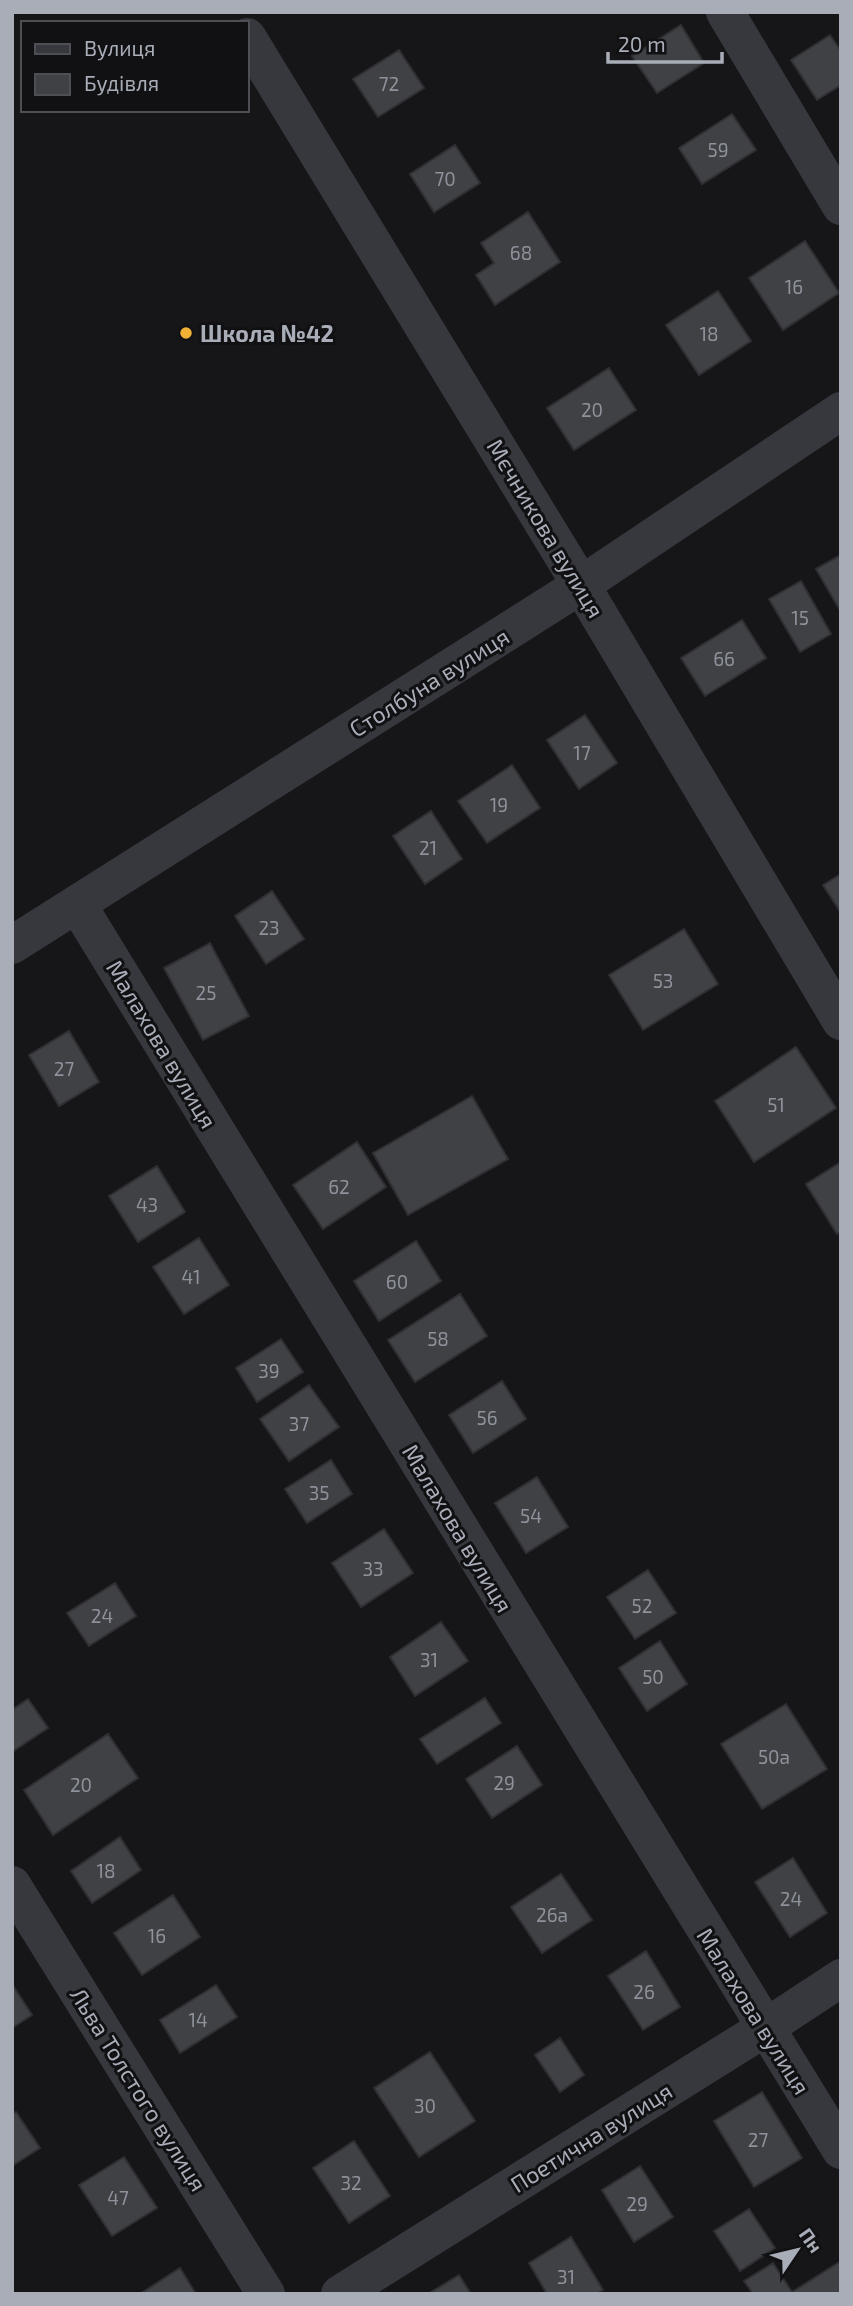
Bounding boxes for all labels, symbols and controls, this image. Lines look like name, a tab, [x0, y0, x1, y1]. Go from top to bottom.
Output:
legend	[21, 21, 248, 112]
scale bar	[608, 21, 722, 65]
text: 20 m	[618, 31, 666, 56]
text: Вулиця	[84, 35, 155, 61]
text: Будівля	[84, 70, 159, 96]
house number: 72	[379, 72, 399, 95]
house number: 59	[707, 138, 729, 161]
house number: 70	[434, 167, 456, 190]
house number: 68	[510, 241, 532, 264]
house number: 16	[785, 275, 803, 298]
place label: Школа №42	[200, 319, 334, 347]
house number: 18	[699, 322, 719, 345]
marker: Школа №42	[178, 325, 194, 341]
house number: 20	[581, 398, 603, 421]
street label: Мєчникова вулиця	[481, 434, 610, 623]
house number: 15	[791, 606, 809, 629]
street label: Столбуна вулиця	[344, 622, 515, 743]
house number: 66	[713, 647, 735, 670]
house number: 17	[573, 741, 591, 764]
house number: 19	[490, 793, 508, 816]
house number: 21	[419, 836, 437, 859]
house number: 23	[258, 916, 280, 939]
street label: Малахова вулиця	[100, 955, 223, 1133]
house number: 53	[653, 969, 673, 992]
house number: 25	[196, 981, 216, 1004]
house number: 27	[54, 1057, 74, 1080]
house number: 51	[767, 1093, 785, 1116]
house number: 62	[328, 1175, 350, 1198]
house number: 43	[136, 1193, 158, 1216]
house number: 41	[181, 1265, 201, 1288]
house number: 60	[386, 1270, 408, 1293]
house number: 58	[427, 1327, 449, 1350]
house number: 39	[258, 1359, 280, 1382]
house number: 56	[476, 1406, 498, 1429]
house number: 37	[289, 1412, 309, 1435]
street label: Малахова вулиця	[396, 1439, 519, 1617]
house number: 35	[309, 1481, 329, 1504]
house number: 54	[520, 1504, 542, 1527]
house number: 33	[362, 1557, 384, 1580]
house number: 52	[632, 1594, 652, 1617]
house number: 24	[91, 1604, 113, 1627]
house number: 31	[420, 1648, 438, 1671]
house number: 50	[642, 1665, 664, 1688]
house number: 50а	[758, 1745, 790, 1768]
house number: 29	[493, 1771, 515, 1794]
house number: 20	[70, 1773, 92, 1796]
house number: 18	[96, 1859, 116, 1882]
house number: 24	[780, 1887, 802, 1910]
house number: 26а	[536, 1903, 568, 1926]
street label: Малахова вулиця	[691, 1923, 816, 2100]
house number: 16	[148, 1924, 166, 1947]
house number: 26	[633, 1980, 655, 2003]
street label: Льва Толстого вулиця	[64, 1982, 213, 2197]
house number: 14	[188, 2008, 208, 2031]
street label: Поетична вулиця	[505, 2076, 678, 2199]
house number: 30	[414, 2094, 436, 2117]
house number: 27	[748, 2128, 768, 2151]
house number: 32	[340, 2171, 362, 2194]
house number: 47	[107, 2186, 129, 2209]
house number: 29	[626, 2192, 648, 2215]
north arrow	[762, 2215, 832, 2285]
text: Пн	[795, 2223, 828, 2257]
house number: 31	[557, 2265, 575, 2288]

